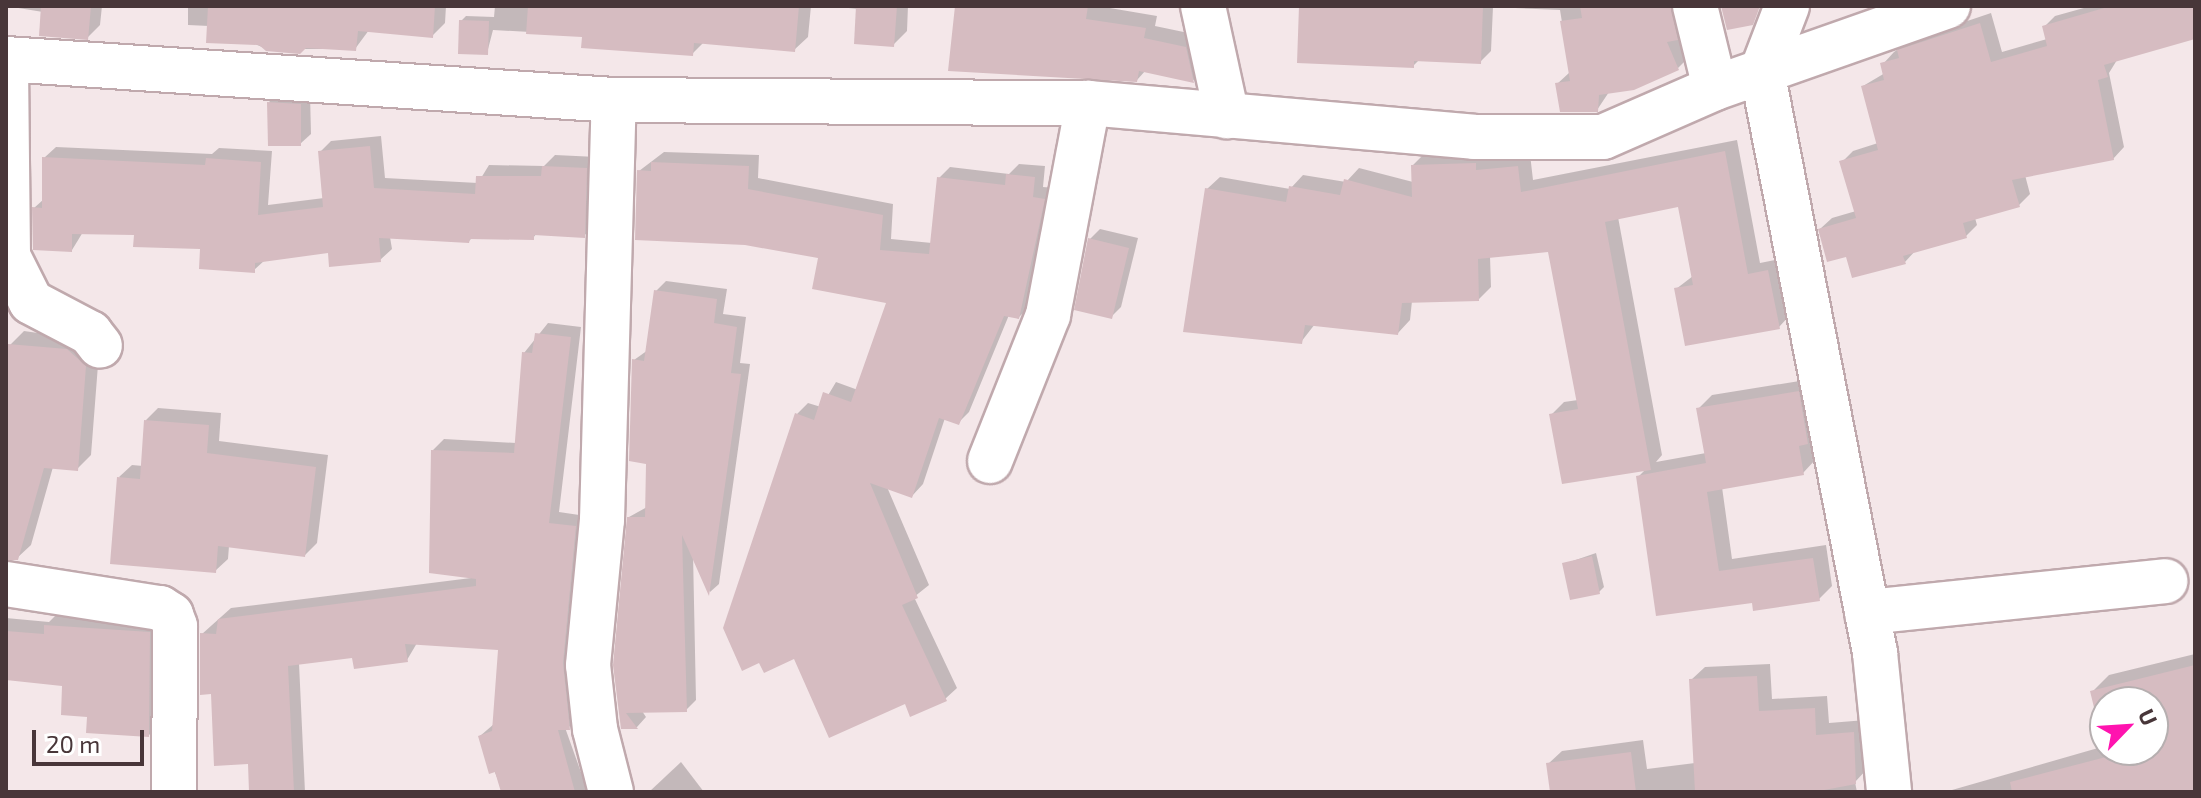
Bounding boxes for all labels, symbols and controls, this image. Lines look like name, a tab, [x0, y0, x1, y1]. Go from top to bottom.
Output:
north arrow	[2089, 686, 2169, 766]
text: U	[2134, 704, 2164, 729]
scale bar	[36, 714, 148, 764]
text: 20 m	[46, 729, 100, 758]

